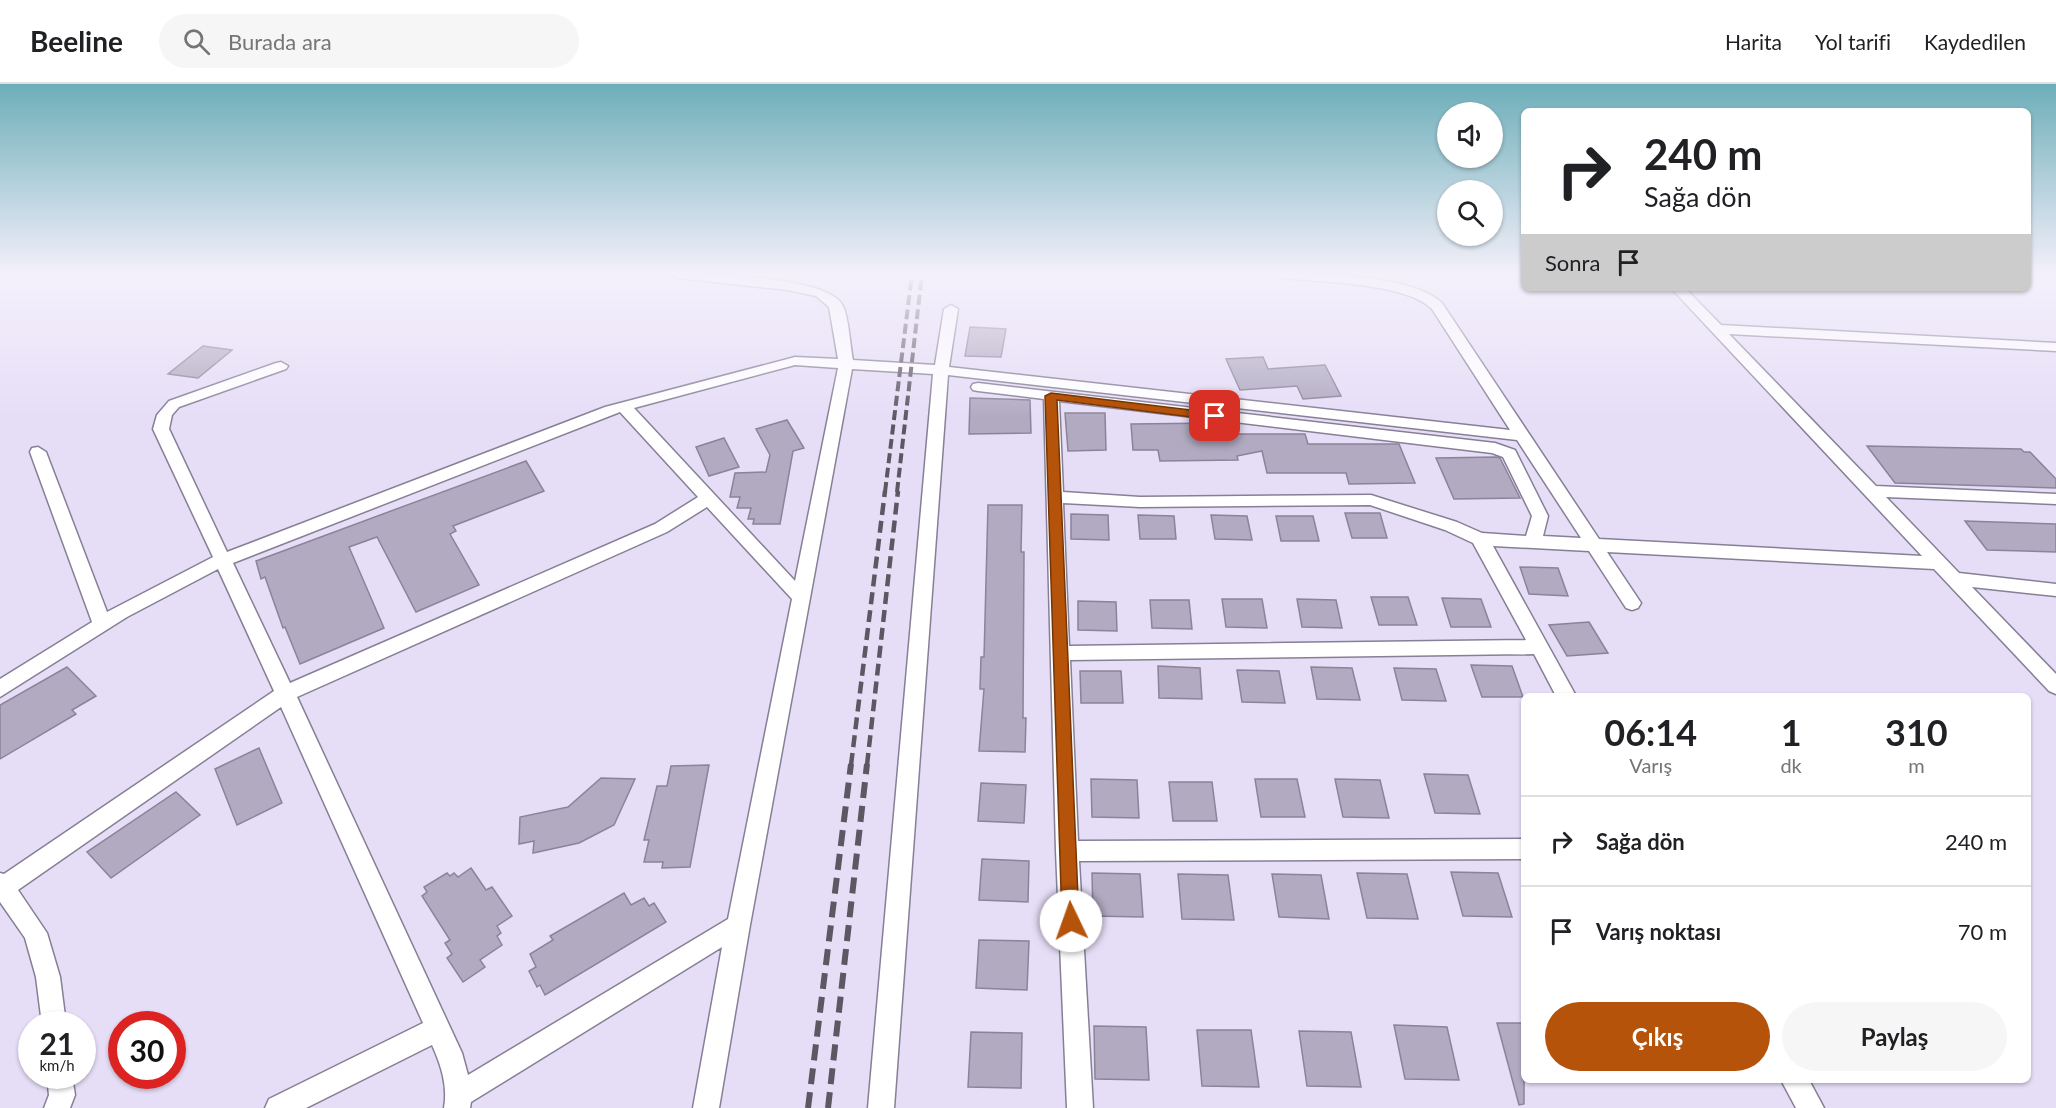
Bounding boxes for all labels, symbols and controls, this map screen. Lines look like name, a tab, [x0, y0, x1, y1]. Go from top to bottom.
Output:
search box	[159, 14, 579, 68]
text: Beeline	[30, 24, 123, 58]
icon: search	[180, 25, 213, 58]
text: Burada ara	[228, 28, 332, 55]
text: Harita	[1725, 29, 1782, 54]
text: Yol tarifi	[1815, 29, 1891, 54]
text: Kaydedilen	[1924, 29, 2026, 54]
map controls	[1437, 102, 1503, 246]
button: sound	[1437, 102, 1503, 168]
text: 240 m	[1644, 129, 1762, 179]
icon: right	[1545, 132, 1623, 210]
button: search	[1437, 180, 1503, 246]
text: Sağa dön	[1644, 180, 1752, 213]
icon: arrive	[1612, 246, 1645, 279]
text: Sonra	[1545, 249, 1600, 276]
pin	[1189, 390, 1240, 441]
icon: arrive	[1198, 399, 1231, 432]
text: 06:14	[1604, 710, 1697, 754]
text: 1	[1781, 710, 1802, 754]
text: 310	[1885, 710, 1948, 754]
text: Varış	[1629, 753, 1672, 777]
text: dk	[1780, 753, 1802, 777]
text: m	[1908, 753, 1925, 777]
icon: right	[1545, 825, 1578, 858]
text: Sağa dön	[1596, 828, 1685, 855]
text: 240 m	[1945, 828, 2007, 855]
position arrow	[1039, 889, 1103, 953]
icon: arrive	[1545, 915, 1578, 948]
text: Varış noktası	[1596, 918, 1721, 945]
text: 70 m	[1958, 918, 2007, 945]
button: Çıkış	[1545, 1002, 1770, 1071]
button: Paylaş	[1782, 1002, 2007, 1071]
speed limit sign: 30	[108, 1011, 186, 1089]
text: 21	[40, 1025, 74, 1061]
text: km/h	[39, 1056, 75, 1074]

